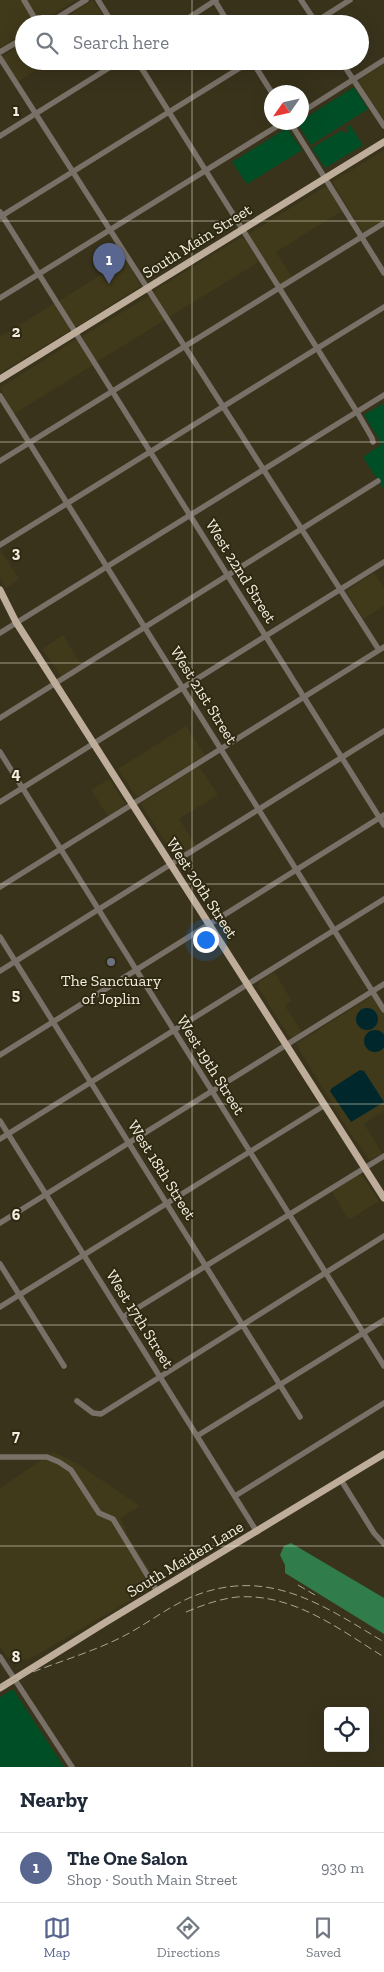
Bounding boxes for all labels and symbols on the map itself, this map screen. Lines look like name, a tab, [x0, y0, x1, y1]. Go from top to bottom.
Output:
north arrow	[264, 85, 309, 130]
text: 1	[13, 101, 20, 120]
street label: South Main Street	[139, 200, 255, 282]
pin: 1	[93, 243, 125, 284]
text: 2	[12, 322, 21, 341]
street label: West 22nd Street	[202, 516, 280, 626]
text: 3	[12, 543, 21, 562]
street label: West 21st Street	[166, 643, 242, 747]
text: 4	[11, 764, 21, 783]
street label: West 20th Street	[162, 834, 242, 942]
your location	[193, 927, 219, 953]
marker: The Sanctuary of Joplin	[105, 956, 117, 968]
place label: The Sanctuary of Joplin	[61, 971, 162, 1008]
text: 5	[12, 985, 20, 1004]
street label: West 19th Street	[173, 1012, 249, 1118]
street label: West 18th Street	[124, 1117, 200, 1223]
text: 6	[12, 1205, 21, 1224]
street label: West 17th Street	[102, 1266, 178, 1372]
text: 7	[12, 1426, 20, 1445]
street label: South Maiden Lane	[123, 1517, 247, 1601]
text: 8	[12, 1647, 21, 1666]

